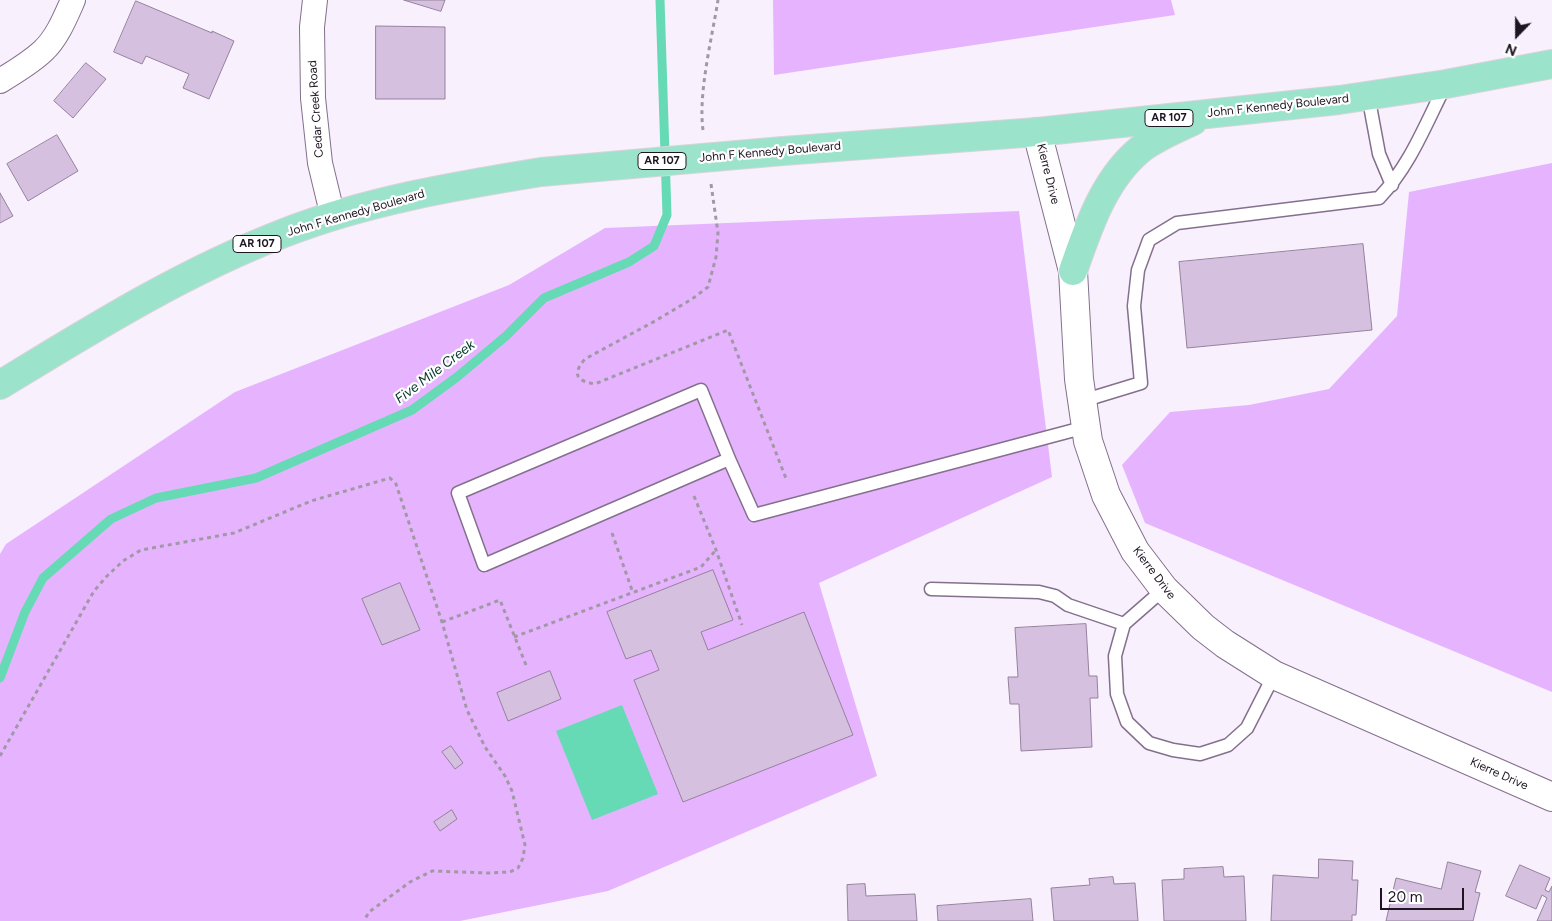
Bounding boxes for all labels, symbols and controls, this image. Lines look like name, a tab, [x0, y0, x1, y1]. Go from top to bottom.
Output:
north arrow	[1492, 10, 1542, 60]
text: N	[1503, 39, 1519, 59]
street label: Cedar Creek Road	[305, 60, 327, 158]
street label: John F Kennedy Boulevard	[1206, 91, 1350, 121]
road number: AR 107	[1145, 110, 1193, 126]
street label: John F Kennedy Boulevard	[698, 139, 842, 165]
street label: Kierre Drive	[1034, 142, 1062, 206]
road number: AR 107	[638, 153, 686, 170]
street label: John F Kennedy Boulevard	[286, 186, 426, 240]
road number: AR 107	[233, 235, 281, 252]
water label: Five Mile Creek	[392, 337, 478, 407]
street label: Kierre Drive	[1130, 544, 1178, 602]
street label: Kierre Drive	[1468, 755, 1530, 793]
scale bar	[1382, 878, 1466, 910]
text: 20 m	[1388, 888, 1422, 906]

